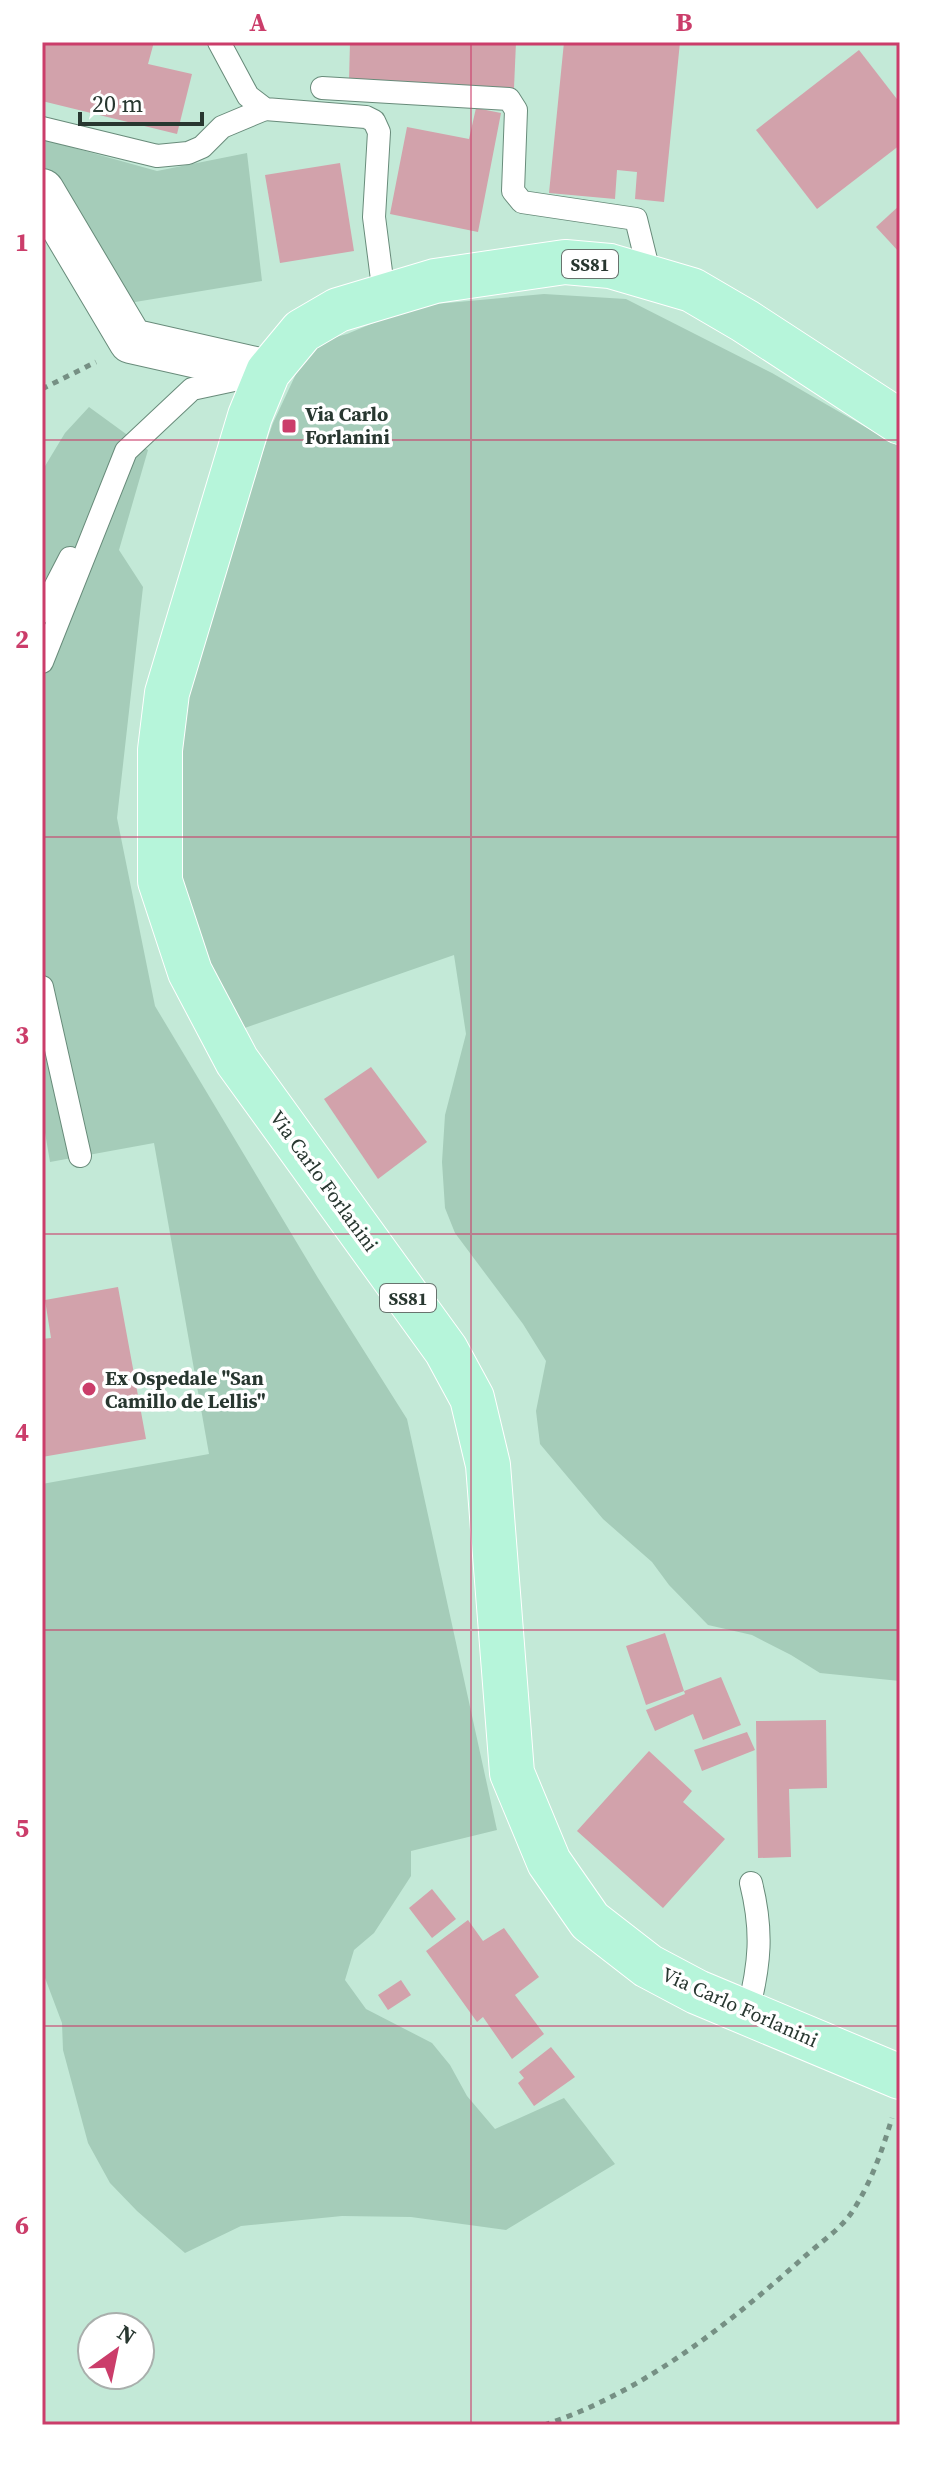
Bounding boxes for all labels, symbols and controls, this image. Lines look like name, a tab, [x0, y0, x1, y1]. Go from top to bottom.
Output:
text: A	[249, 4, 267, 40]
text: B	[676, 4, 693, 40]
scale bar	[80, 76, 202, 126]
text: 20 m	[92, 87, 143, 120]
text: 1	[15, 224, 29, 260]
road number: SS81	[562, 250, 618, 278]
place label: Via Carlo Forlanini	[305, 400, 390, 451]
marker: Via Carlo Forlanini	[280, 417, 298, 435]
text: 2	[15, 621, 29, 657]
text: 3	[15, 1017, 29, 1053]
street label: Via Carlo Forlanini	[263, 1105, 385, 1257]
road number: SS81	[380, 1284, 436, 1312]
place label: Ex Ospedale "San Camillo de Lellis"	[105, 1364, 266, 1415]
marker: Ex Ospedale "San Camillo de Lellis"	[80, 1380, 98, 1398]
text: 4	[15, 1414, 29, 1450]
text: 5	[15, 1810, 29, 1846]
street label: Via Carlo Forlanini	[657, 1960, 823, 2054]
text: 6	[15, 2207, 29, 2243]
north arrow	[76, 2311, 156, 2391]
text: N	[112, 2317, 142, 2351]

